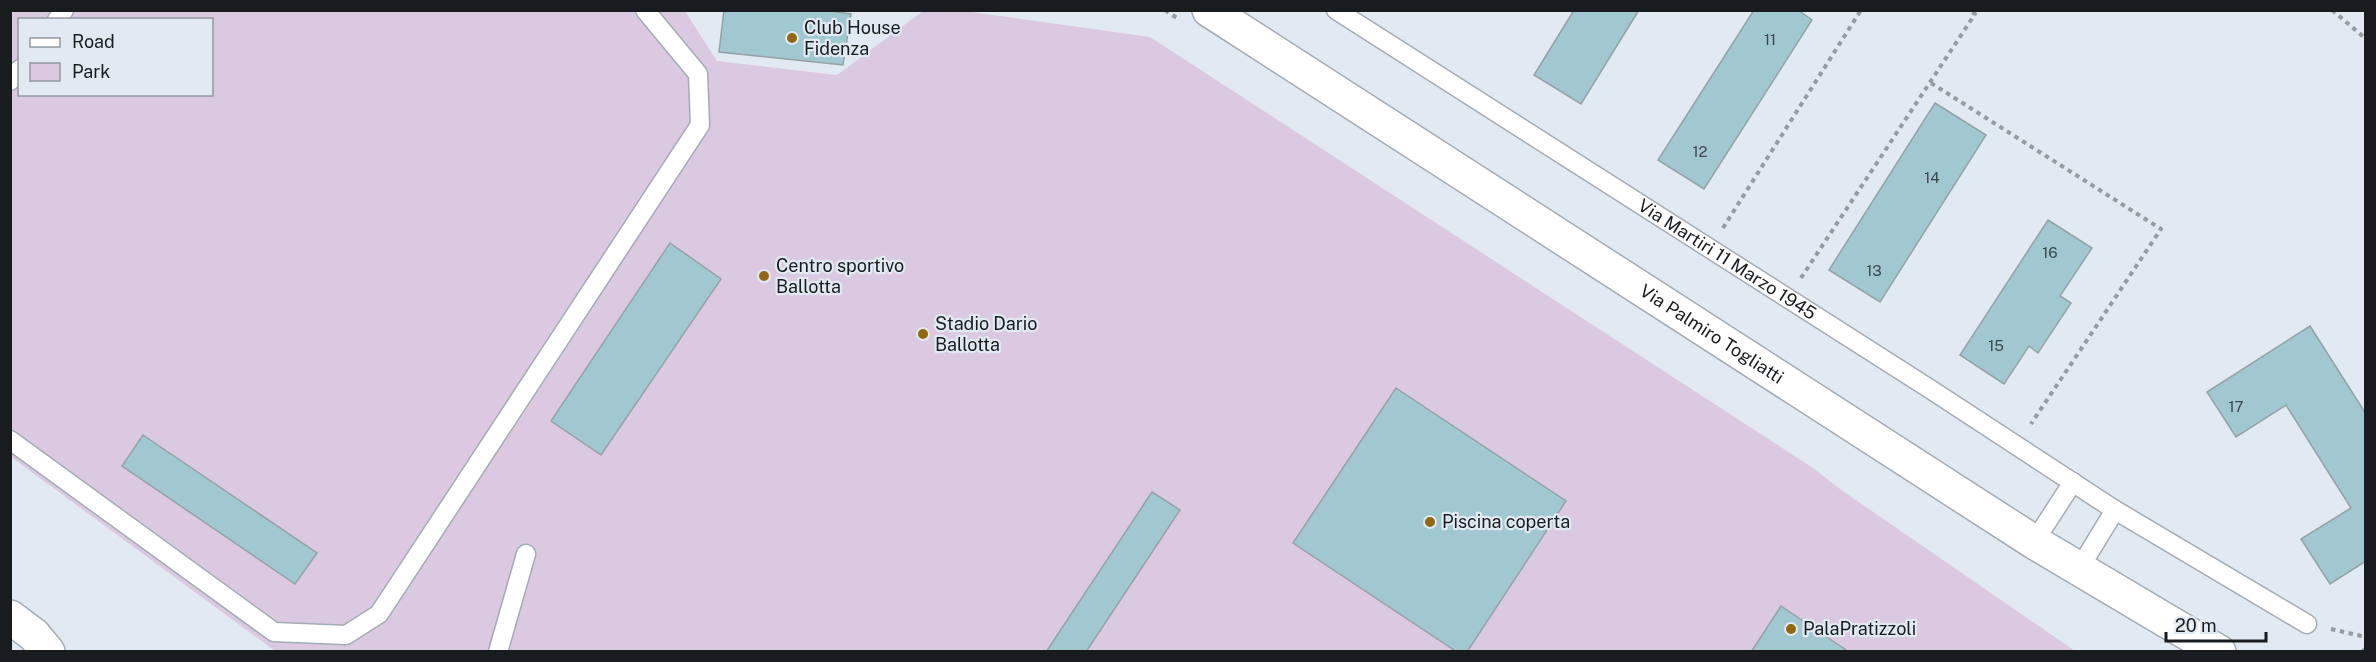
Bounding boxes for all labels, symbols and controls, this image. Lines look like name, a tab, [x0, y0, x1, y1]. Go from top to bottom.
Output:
place label: Club House Fidenza	[804, 17, 901, 59]
legend	[18, 18, 213, 96]
text: Road	[72, 31, 115, 52]
marker: Club House Fidenza	[785, 31, 799, 45]
house number: 11	[1764, 31, 1776, 48]
text: Park	[72, 61, 110, 82]
house number: 12	[1692, 143, 1708, 160]
house number: 14	[1924, 169, 1940, 186]
street label: Via Martiri 11 Marzo 1945	[1634, 195, 1820, 324]
house number: 16	[2042, 244, 2058, 261]
place label: Centro sportivo Ballotta	[776, 255, 904, 297]
house number: 13	[1866, 262, 1882, 279]
marker: Centro sportivo Ballotta	[757, 269, 771, 283]
street label: Via Palmiro Togliatti	[1636, 280, 1788, 388]
place label: Stadio Dario Ballotta	[935, 313, 1037, 355]
marker: Stadio Dario Ballotta	[916, 327, 930, 341]
house number: 15	[1988, 337, 2004, 354]
house number: 17	[2228, 398, 2244, 415]
place label: Piscina coperta	[1442, 511, 1570, 532]
marker: Piscina coperta	[1423, 515, 1437, 529]
scale bar	[2166, 605, 2266, 643]
text: 20 m	[2175, 615, 2217, 636]
place label: PalaPratizzoli	[1803, 618, 1916, 639]
marker: PalaPratizzoli	[1784, 622, 1798, 636]

